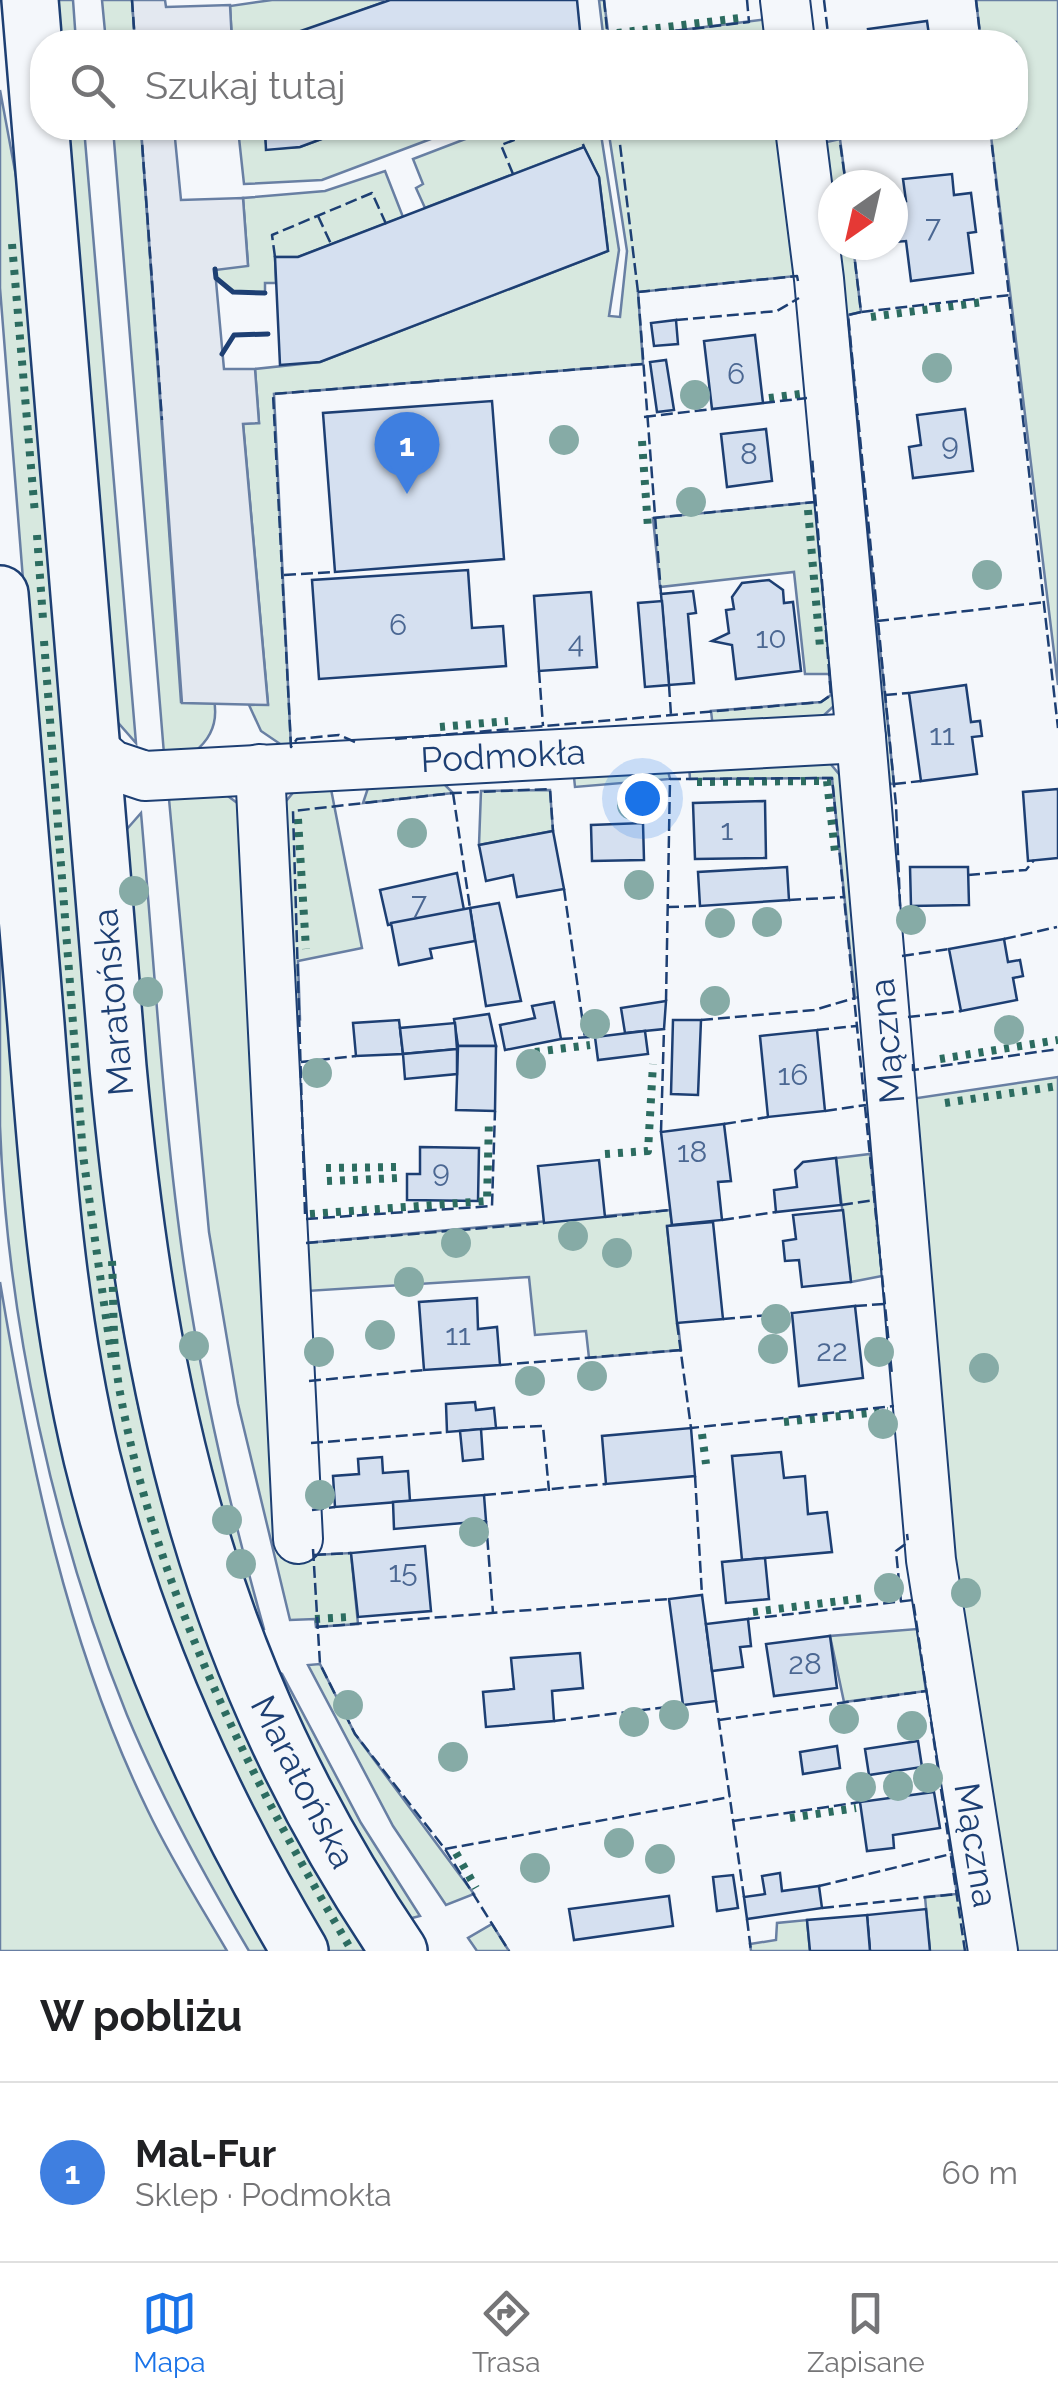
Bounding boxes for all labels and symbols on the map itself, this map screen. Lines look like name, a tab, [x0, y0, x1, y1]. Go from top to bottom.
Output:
north arrow	[818, 170, 908, 260]
house number: 7	[925, 209, 941, 244]
house number: 6	[727, 356, 745, 391]
pin: 1	[374, 412, 440, 494]
house number: 9	[941, 426, 959, 461]
house number: 8	[740, 436, 758, 471]
house number: 6	[389, 607, 407, 642]
house number: 10	[755, 620, 787, 655]
house number: 4	[568, 625, 584, 660]
house number: 11	[929, 717, 955, 752]
street label: Podmokła	[420, 731, 586, 780]
your location	[617, 773, 668, 824]
house number: 1	[721, 812, 734, 847]
house number: 7	[411, 886, 427, 921]
street label: Maratońska	[84, 907, 141, 1097]
street label: Mączna	[861, 977, 912, 1105]
house number: 16	[778, 1057, 808, 1092]
house number: 18	[677, 1134, 707, 1169]
house number: 9	[432, 1153, 450, 1188]
house number: 11	[445, 1317, 471, 1352]
house number: 22	[816, 1333, 848, 1368]
house number: 15	[388, 1554, 418, 1589]
house number: 28	[788, 1646, 822, 1681]
street label: Maratońska	[243, 1689, 364, 1875]
street label: Mączna	[946, 1780, 1007, 1910]

